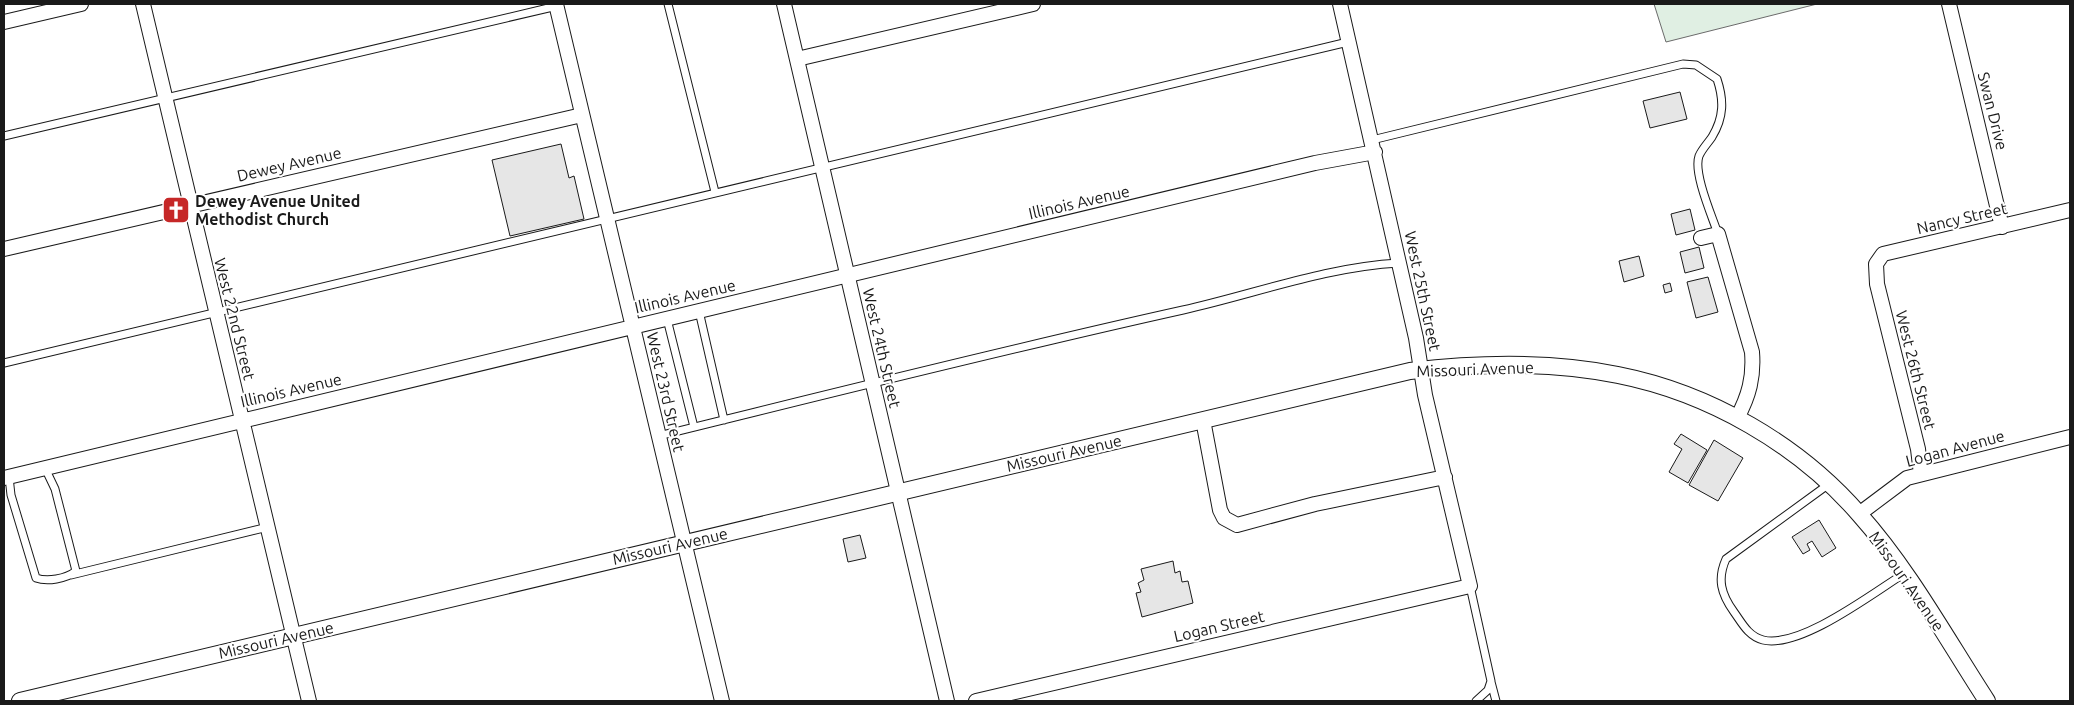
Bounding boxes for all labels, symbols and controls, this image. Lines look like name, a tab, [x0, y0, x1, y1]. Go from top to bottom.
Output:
street label: Swan Drive	[1975, 70, 2011, 152]
street label: Dewey Avenue	[235, 143, 343, 185]
street label: Illinois Avenue	[1027, 182, 1131, 222]
place label: Dewey Avenue United Methodist Church	[195, 192, 360, 228]
church icon: Dewey Avenue United Methodist Church	[161, 195, 191, 225]
street label: Nancy Street	[1915, 199, 2010, 237]
street label: West 25th Street	[1402, 229, 1445, 353]
street label: West 22nd Street	[211, 256, 259, 383]
street label: Illinois Avenue	[633, 276, 737, 316]
street label: West 24th Street	[859, 286, 905, 410]
street label: West 26th Street	[1892, 309, 1940, 432]
street label: West 23rd Street	[643, 330, 689, 454]
street label: Missouri Avenue	[1416, 358, 1534, 380]
street label: Illinois Avenue	[239, 370, 343, 410]
street label: Logan Avenue	[1904, 426, 2006, 470]
street label: Missouri Avenue	[1005, 431, 1123, 475]
street label: Missouri Avenue	[611, 524, 729, 568]
street label: Missouri Avenue	[1866, 528, 1948, 634]
street label: Logan Street	[1172, 607, 1267, 645]
street label: Missouri Avenue	[217, 618, 335, 662]

